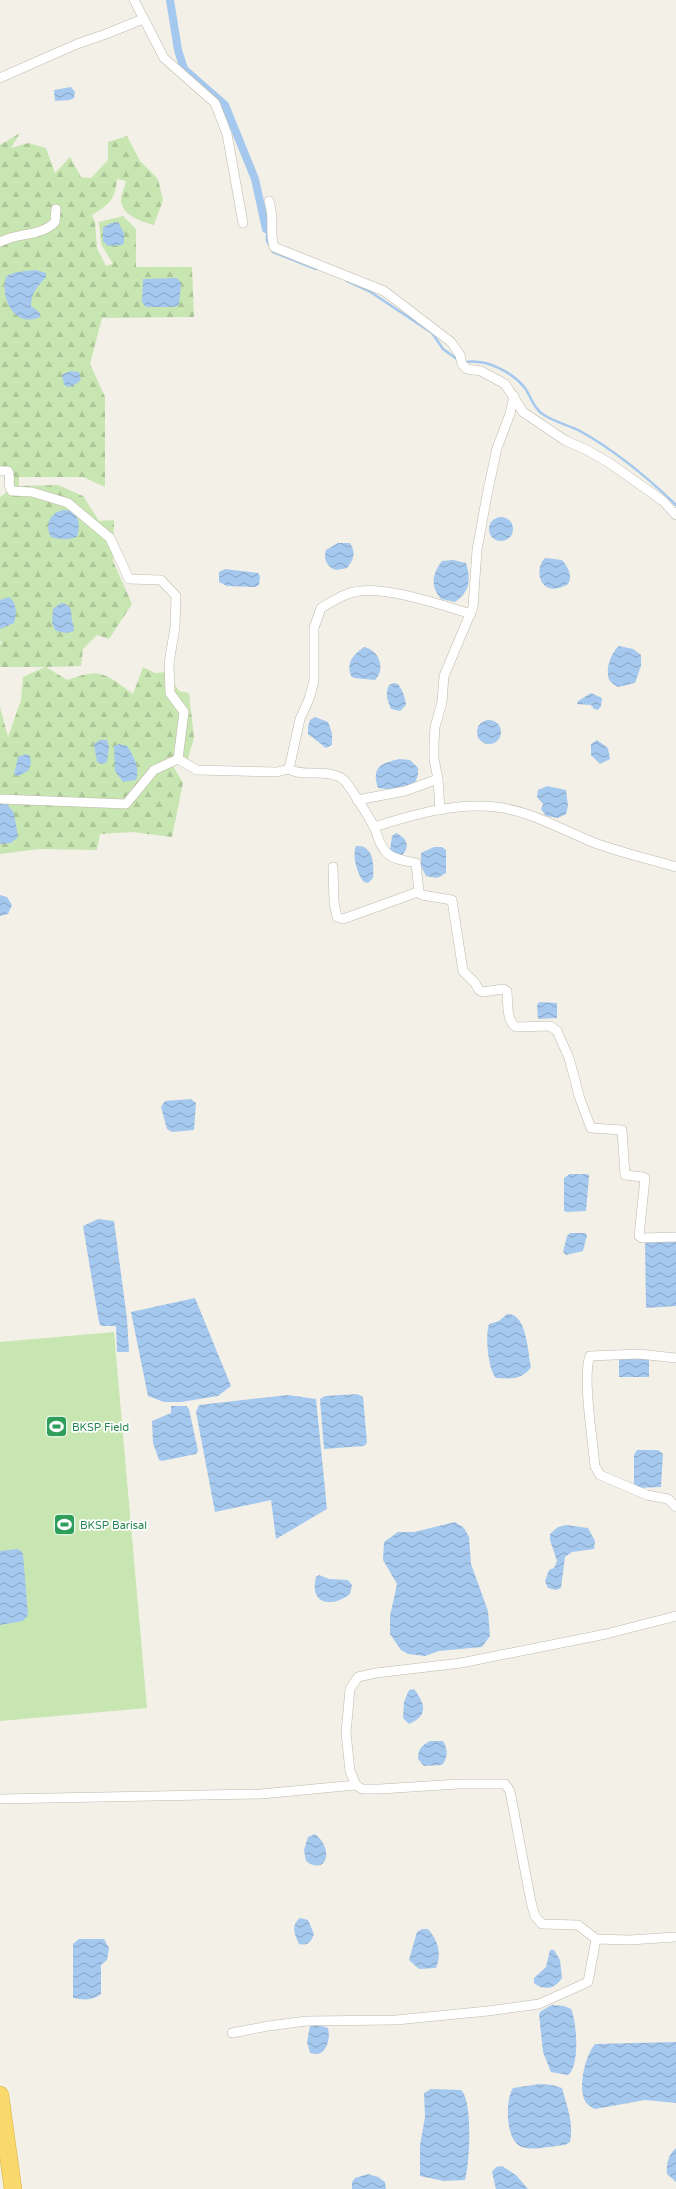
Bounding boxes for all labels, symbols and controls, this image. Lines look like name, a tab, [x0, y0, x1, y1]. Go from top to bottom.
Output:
sports icon: BKSP Field	[43, 1414, 69, 1440]
place label: BKSP Field	[72, 1421, 129, 1434]
sports icon: BKSP Barisal	[52, 1512, 78, 1538]
place label: BKSP Barisal	[80, 1519, 147, 1532]

